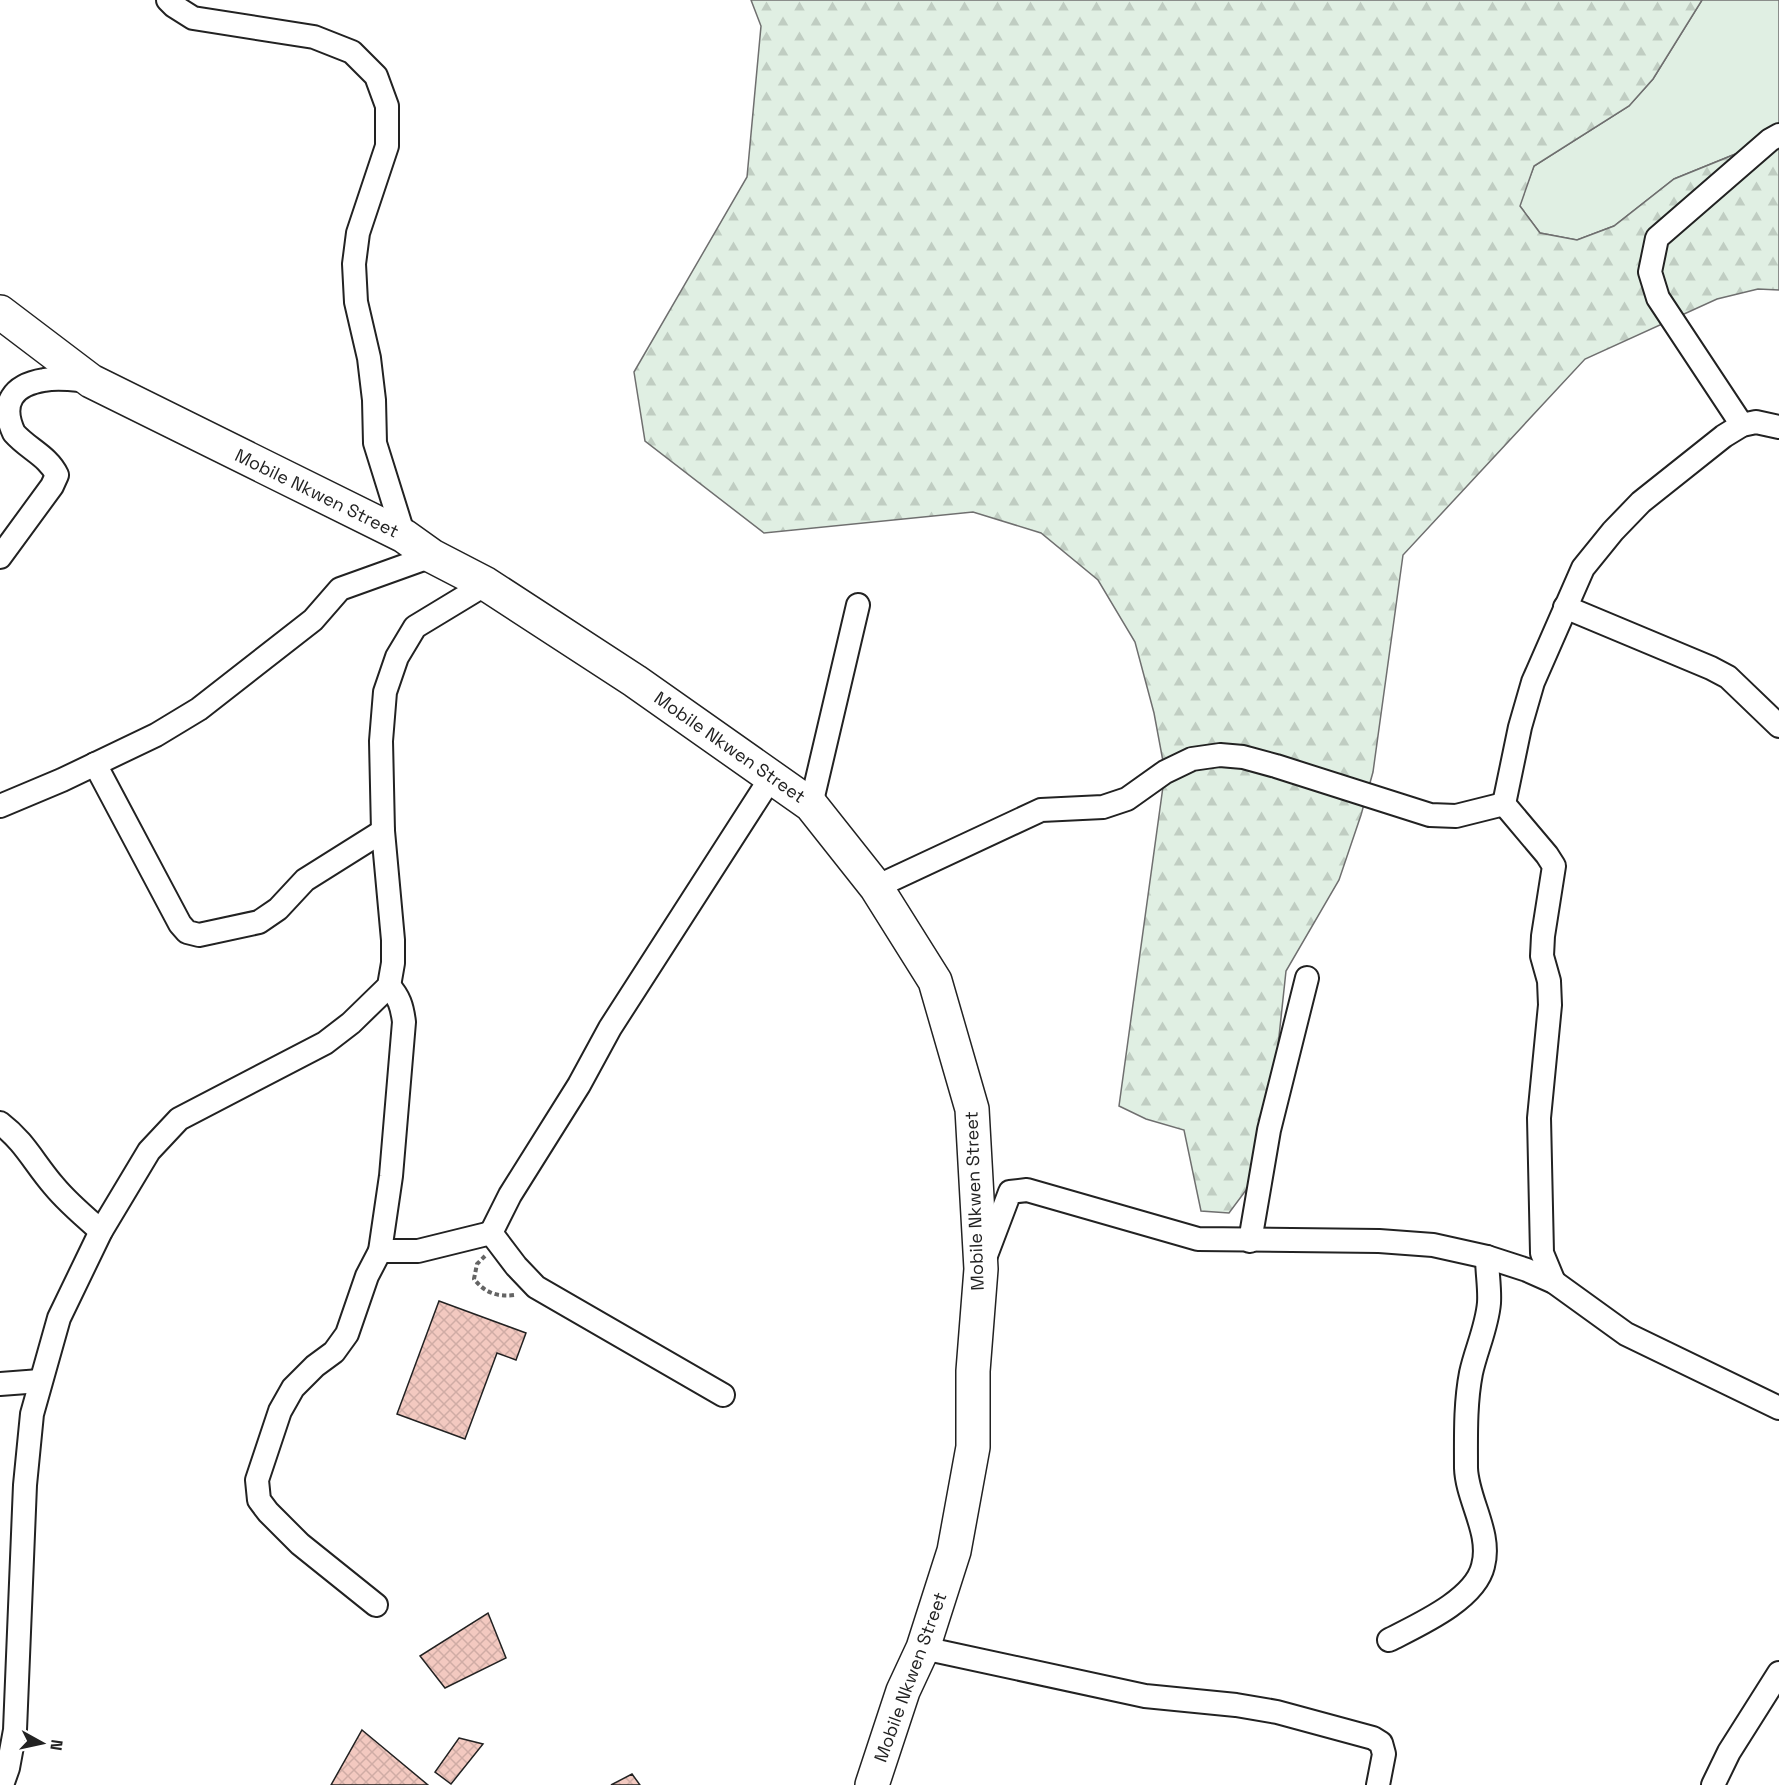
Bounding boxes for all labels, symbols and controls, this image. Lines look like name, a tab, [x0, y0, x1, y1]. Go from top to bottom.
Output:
street label: Mobile Nkwen Street	[231, 443, 403, 543]
street label: Mobile Nkwen Street	[650, 686, 810, 808]
street label: Mobile Nkwen Street	[959, 1111, 989, 1291]
street label: Mobile Nkwen Street	[868, 1589, 952, 1765]
north arrow	[12, 1713, 72, 1773]
text: N	[45, 1738, 68, 1752]

